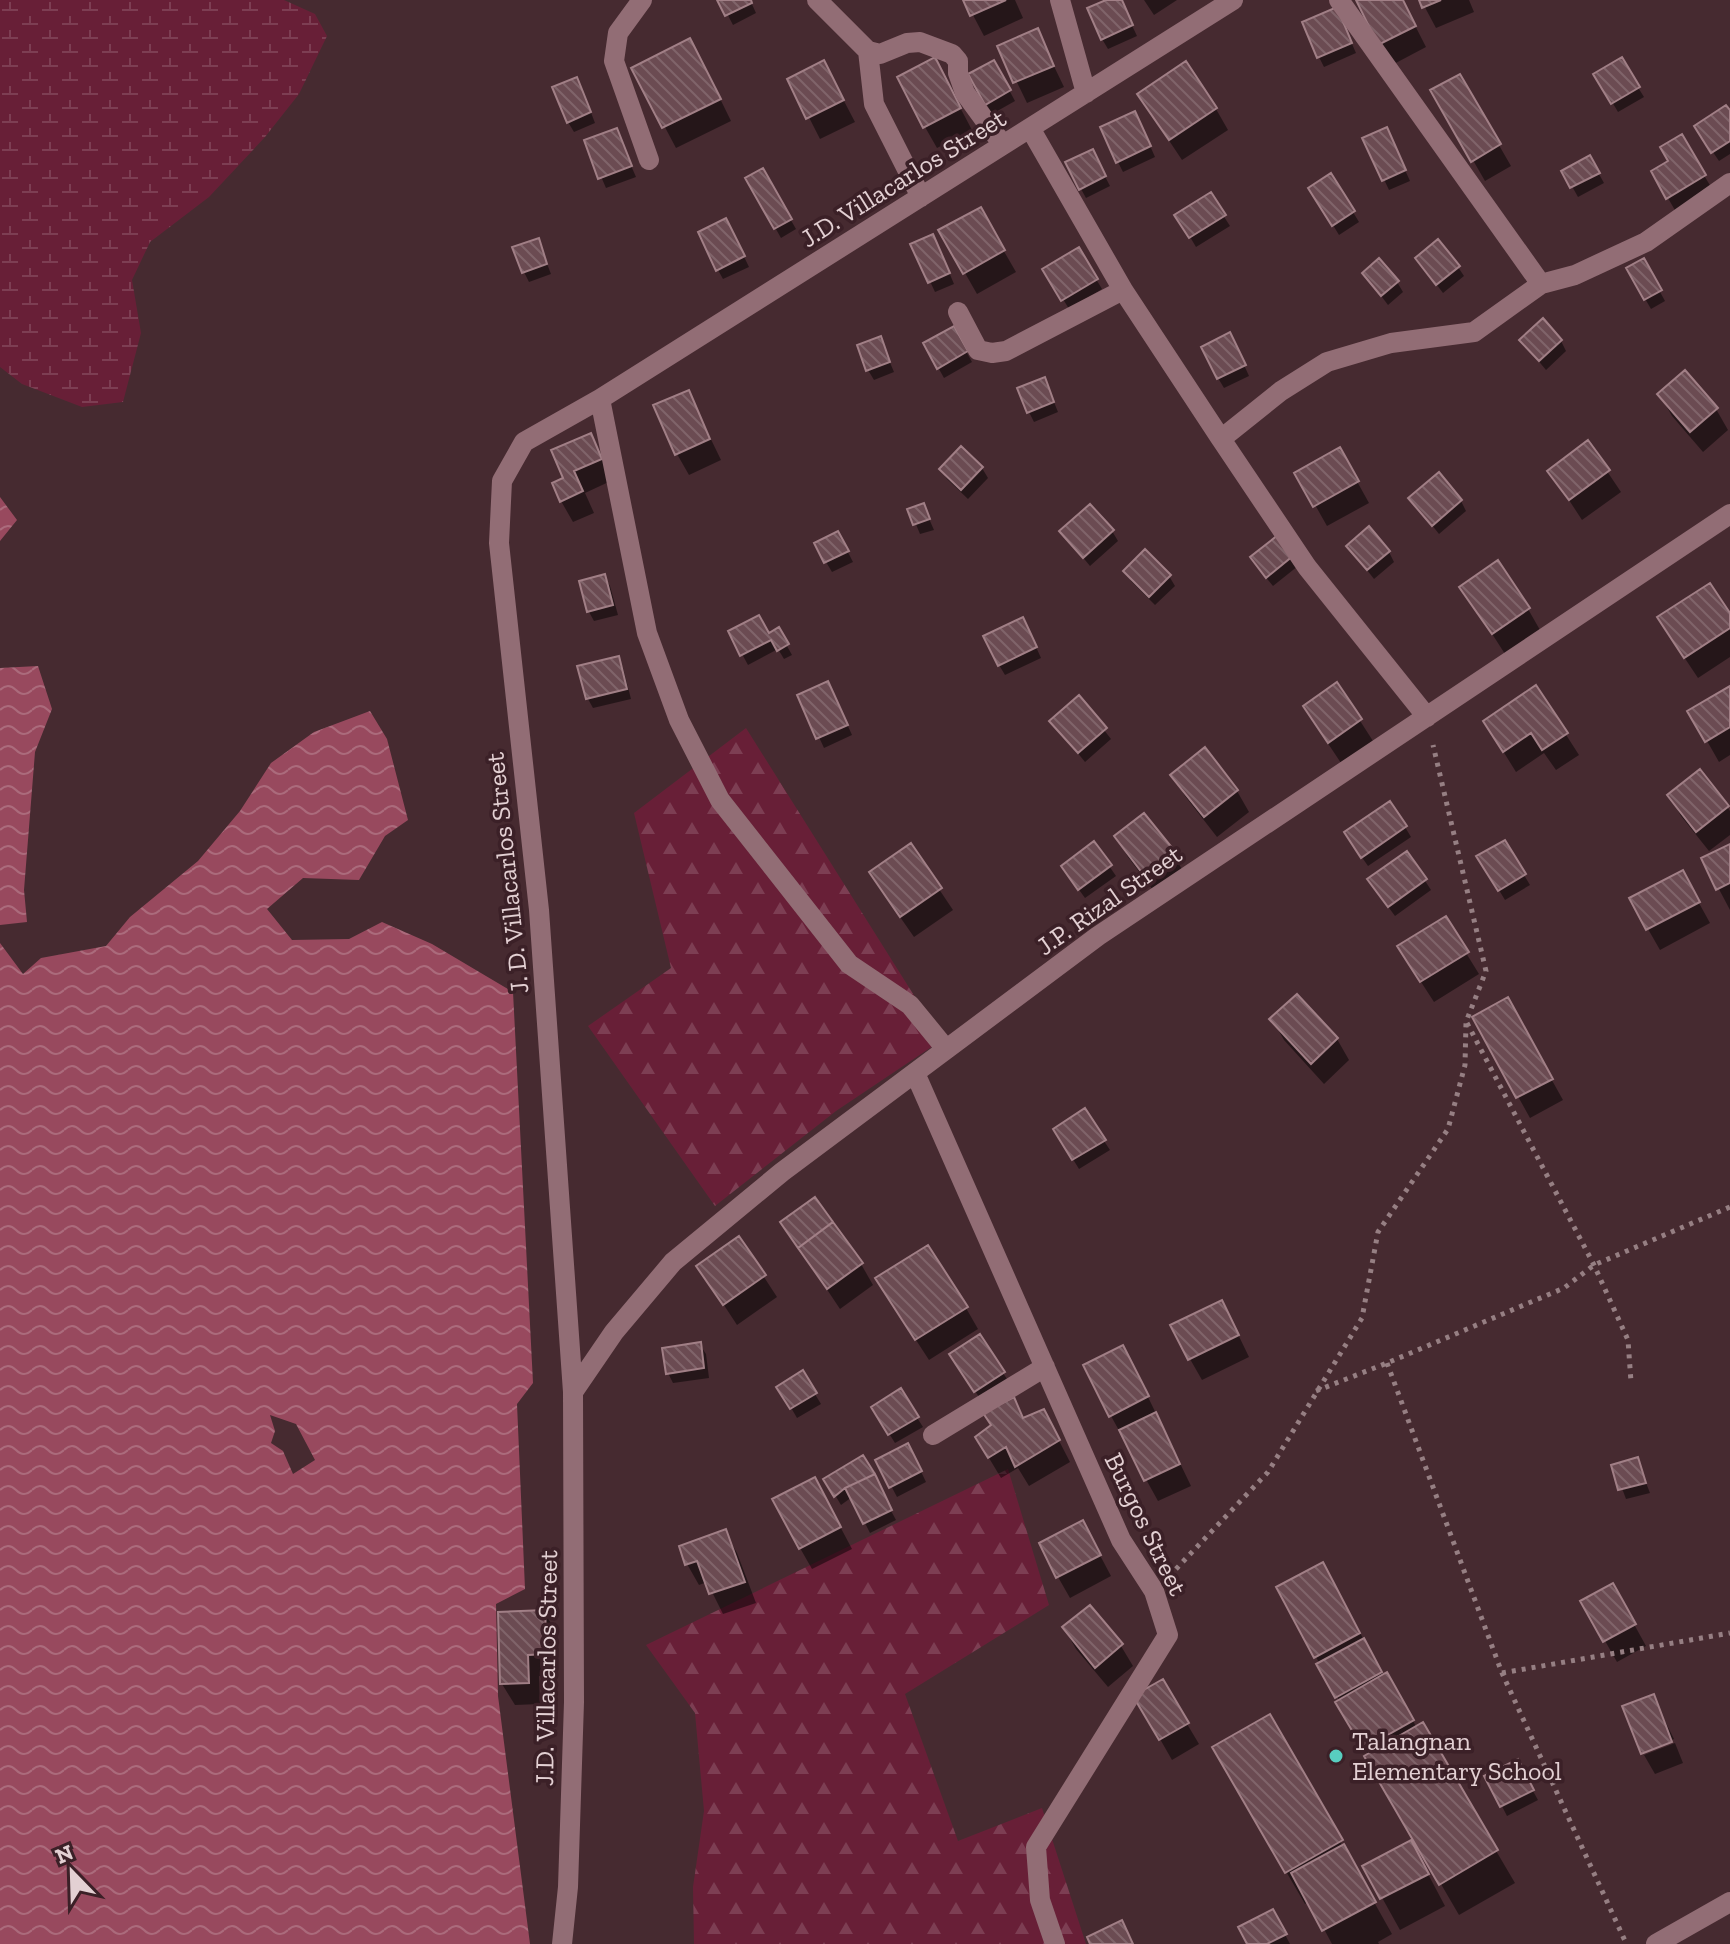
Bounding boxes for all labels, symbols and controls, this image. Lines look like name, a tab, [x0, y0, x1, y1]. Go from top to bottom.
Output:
street label: J.D. Villacarlos Street	[794, 102, 1012, 254]
street label: J. D. Villacarlos Street	[478, 751, 536, 995]
street label: J.P. Rizal Street	[1030, 838, 1188, 962]
street label: Burgos Street	[1098, 1448, 1194, 1601]
street label: J.D. Villacarlos Street	[528, 1549, 564, 1786]
place label: Talangnan Elementary School	[1352, 1725, 1562, 1787]
marker: Talangnan Elementary School	[1327, 1747, 1345, 1765]
north arrow	[32, 1832, 112, 1912]
text: N	[51, 1838, 78, 1870]

